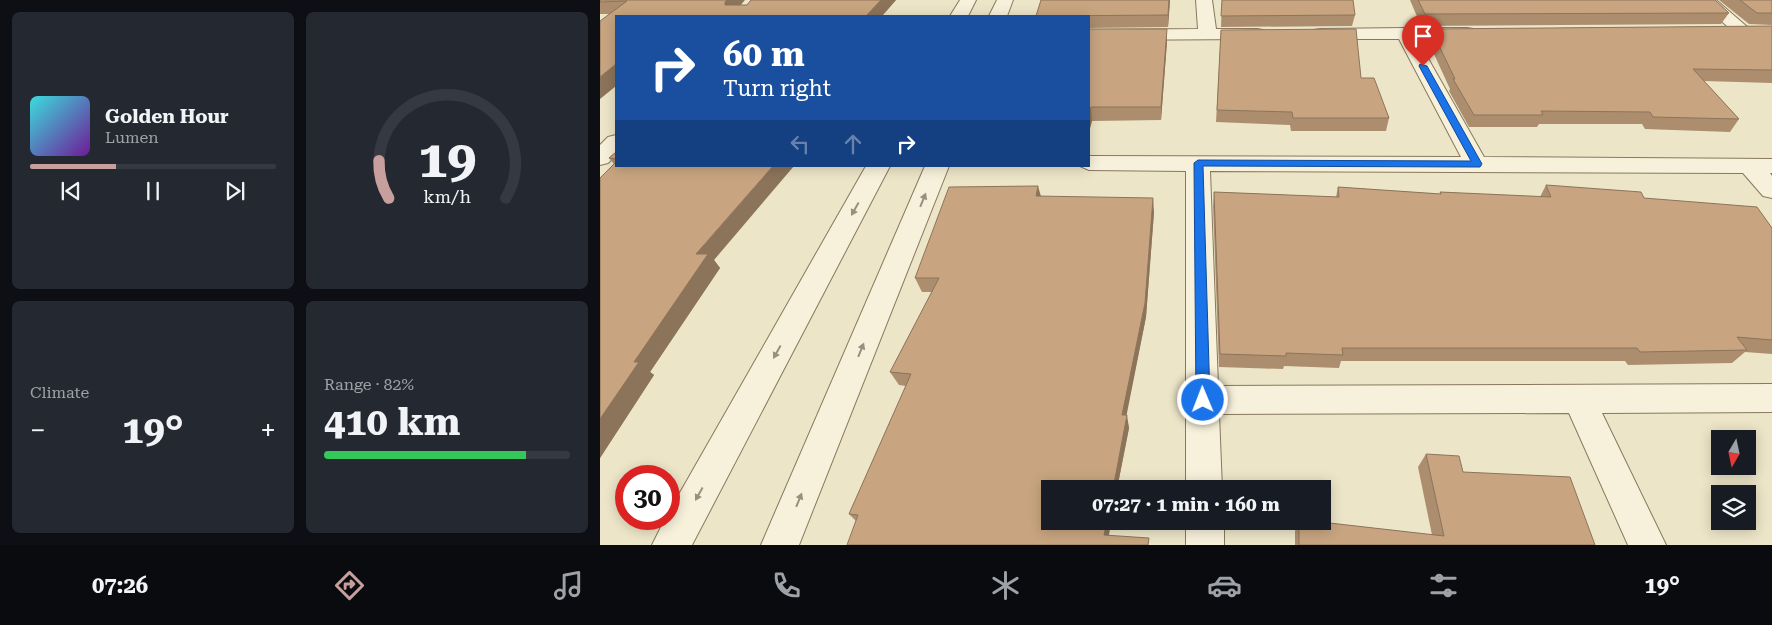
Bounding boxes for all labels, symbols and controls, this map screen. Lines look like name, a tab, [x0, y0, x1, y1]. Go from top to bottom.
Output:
pin	[1402, 15, 1444, 66]
icon: arrive	[1409, 22, 1437, 50]
text: 60 m	[723, 34, 805, 75]
icon: right	[640, 35, 705, 100]
text: Turn right	[723, 76, 831, 101]
text: Golden Hour	[105, 105, 229, 128]
text: Lumen	[105, 128, 159, 147]
text: 19	[418, 129, 476, 190]
icon: left	[786, 130, 814, 158]
icon: ahead	[839, 130, 867, 158]
icon: right	[892, 130, 920, 158]
icon: previous	[57, 177, 85, 205]
icon: pause	[139, 177, 167, 205]
icon: next	[221, 177, 249, 205]
text: km/h	[423, 186, 471, 207]
one-way arrow	[920, 192, 927, 207]
one-way arrow	[851, 202, 859, 216]
one-way arrow	[857, 342, 865, 357]
one-way arrow	[773, 344, 781, 359]
position arrow	[1176, 373, 1228, 425]
text: Range · 82%	[324, 375, 414, 394]
text: Climate	[30, 383, 89, 402]
text: 410 km	[324, 400, 460, 444]
text: 19°	[122, 408, 184, 452]
text: −	[30, 414, 46, 447]
text: +	[260, 414, 276, 447]
north arrow	[1711, 430, 1756, 475]
map controls	[1711, 430, 1756, 530]
speed limit sign: 30	[615, 465, 680, 530]
button: layers	[1711, 485, 1756, 530]
one-way arrow	[695, 487, 703, 501]
one-way arrow	[795, 492, 803, 507]
text: 07:27 · 1 min · 160 m	[1092, 493, 1280, 516]
icon: directions	[332, 568, 367, 603]
icon: music	[551, 568, 586, 603]
icon: phone	[769, 568, 804, 603]
icon: climate	[988, 568, 1023, 603]
icon: car	[1207, 568, 1242, 603]
icon: filters	[1426, 568, 1461, 603]
text: 07:26	[92, 573, 148, 598]
text: 19°	[1644, 573, 1680, 598]

